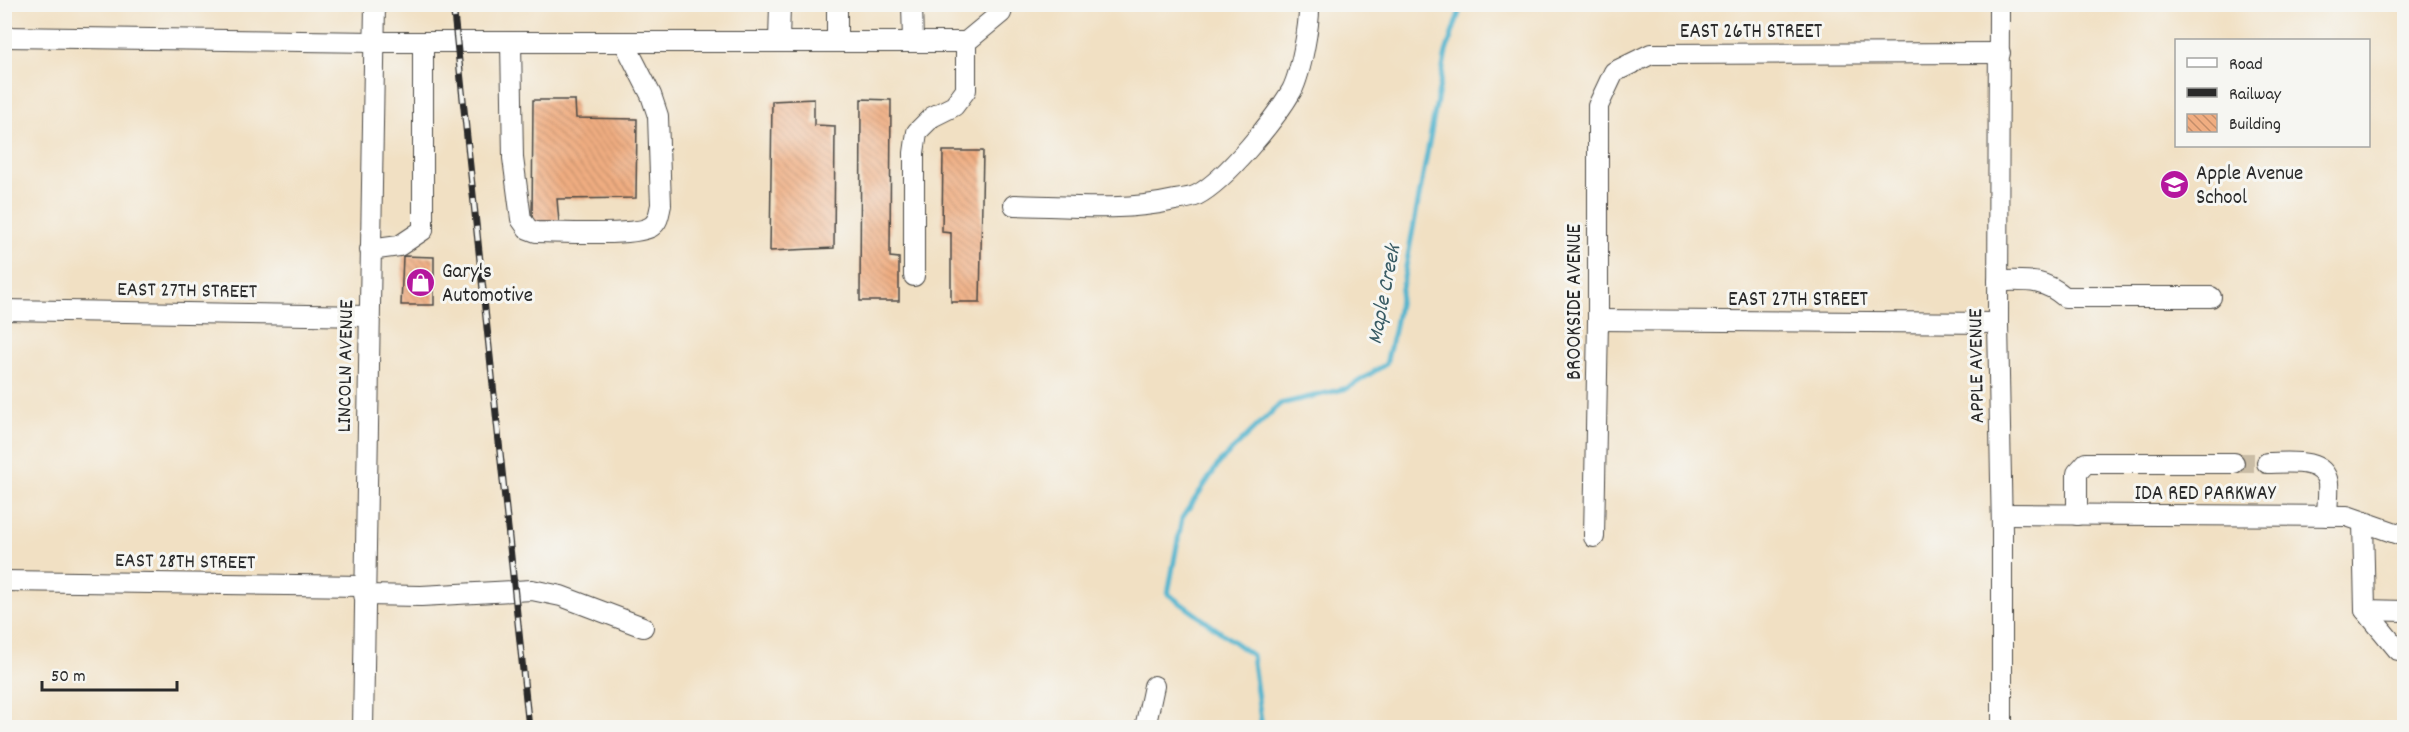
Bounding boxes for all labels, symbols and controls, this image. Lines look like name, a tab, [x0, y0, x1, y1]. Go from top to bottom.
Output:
street label: EAST 26TH STREET	[1680, 18, 1823, 48]
legend	[2175, 39, 2370, 147]
text: Road	[2229, 53, 2263, 78]
text: Railway	[2229, 83, 2282, 108]
text: Building	[2229, 113, 2281, 138]
place label: Apple Avenue School	[2196, 160, 2303, 214]
school or university icon: Apple Avenue School	[2159, 168, 2191, 200]
street label: BROOKSIDE AVENUE	[1561, 224, 1591, 380]
water label: Maple Creek	[1361, 240, 1411, 347]
place label: Gary's Automotive	[442, 258, 533, 312]
shop icon: Gary's Automotive	[405, 266, 437, 298]
street label: EAST 27TH STREET	[117, 276, 258, 308]
street label: EAST 27TH STREET	[1728, 286, 1869, 316]
street label: LINCOLN AVENUE	[331, 299, 363, 433]
street label: APPLE AVENUE	[1962, 308, 1994, 424]
street label: IDA RED PARKWAY	[2134, 480, 2277, 510]
street label: EAST 28TH STREET	[115, 547, 256, 579]
scale bar	[42, 654, 177, 692]
text: 50 m	[51, 665, 86, 690]

